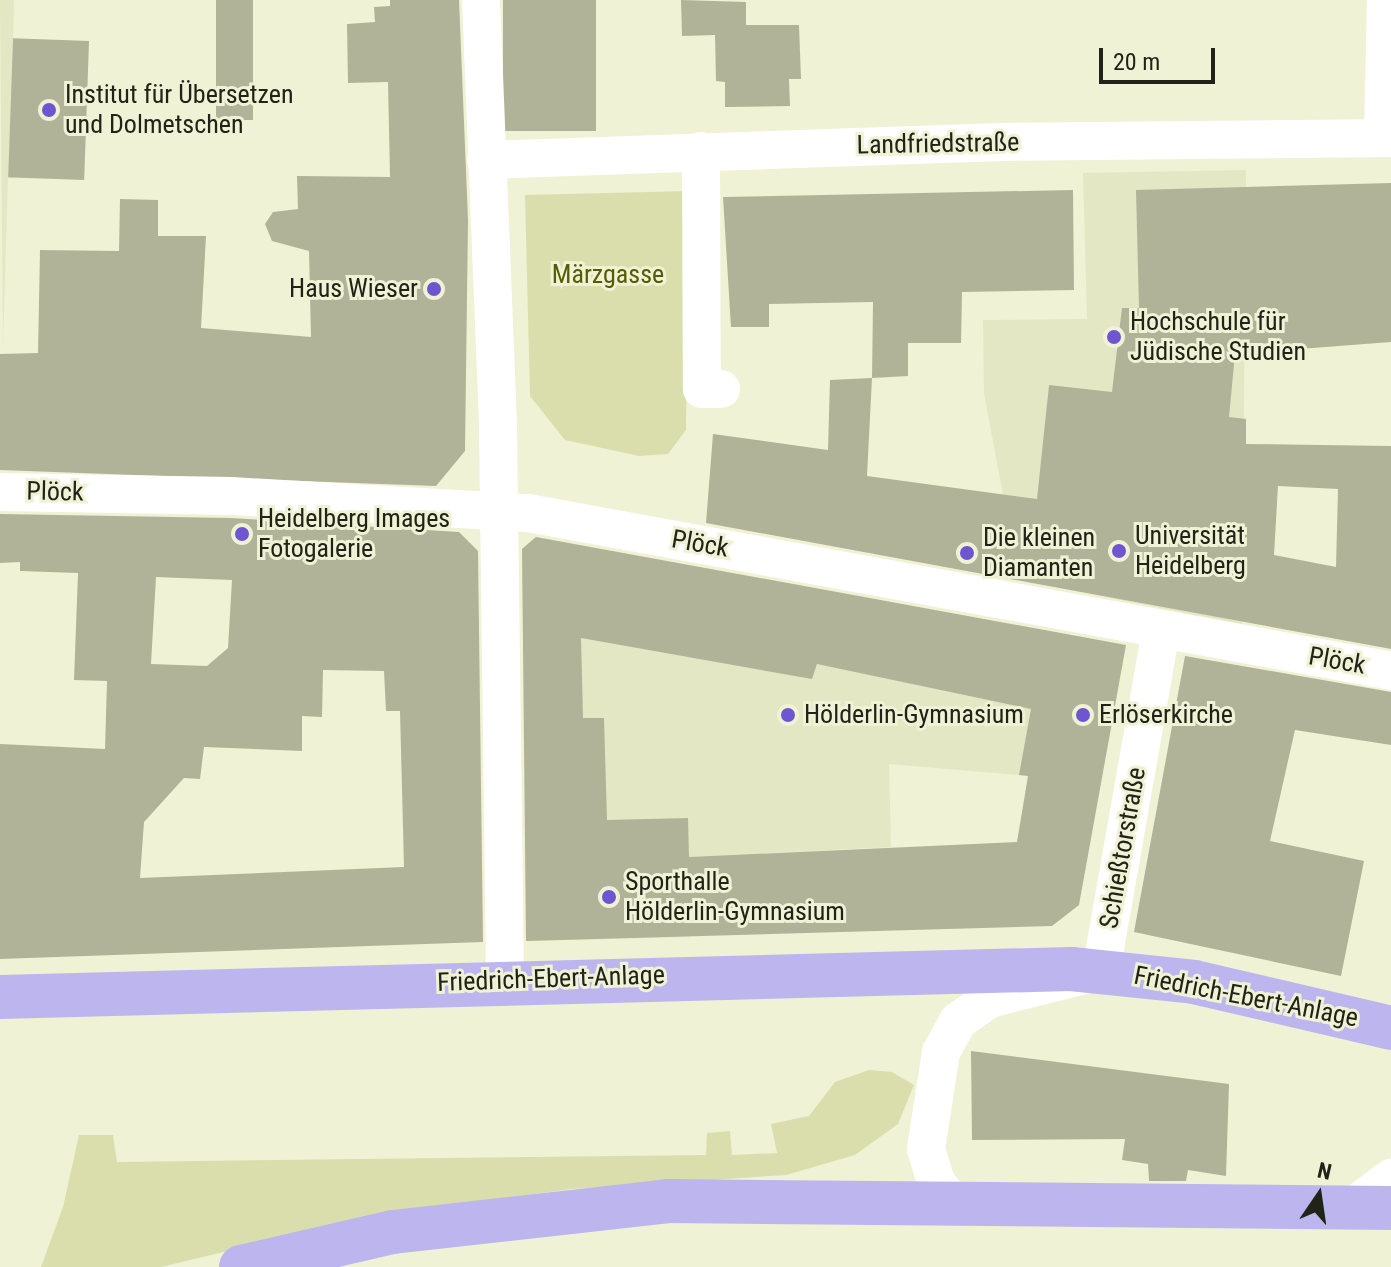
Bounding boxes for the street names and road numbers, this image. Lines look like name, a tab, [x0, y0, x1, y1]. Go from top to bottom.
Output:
street label: Landfriedstraße	[856, 127, 1020, 161]
street label: Plöck	[26, 476, 84, 508]
street label: Plöck	[669, 524, 731, 564]
street label: Plöck	[1306, 641, 1368, 681]
street label: Schießtorstraße	[1093, 765, 1153, 931]
street label: Friedrich-Ebert-Anlage	[437, 959, 665, 999]
street label: Friedrich-Ebert-Anlage	[1131, 960, 1361, 1034]

